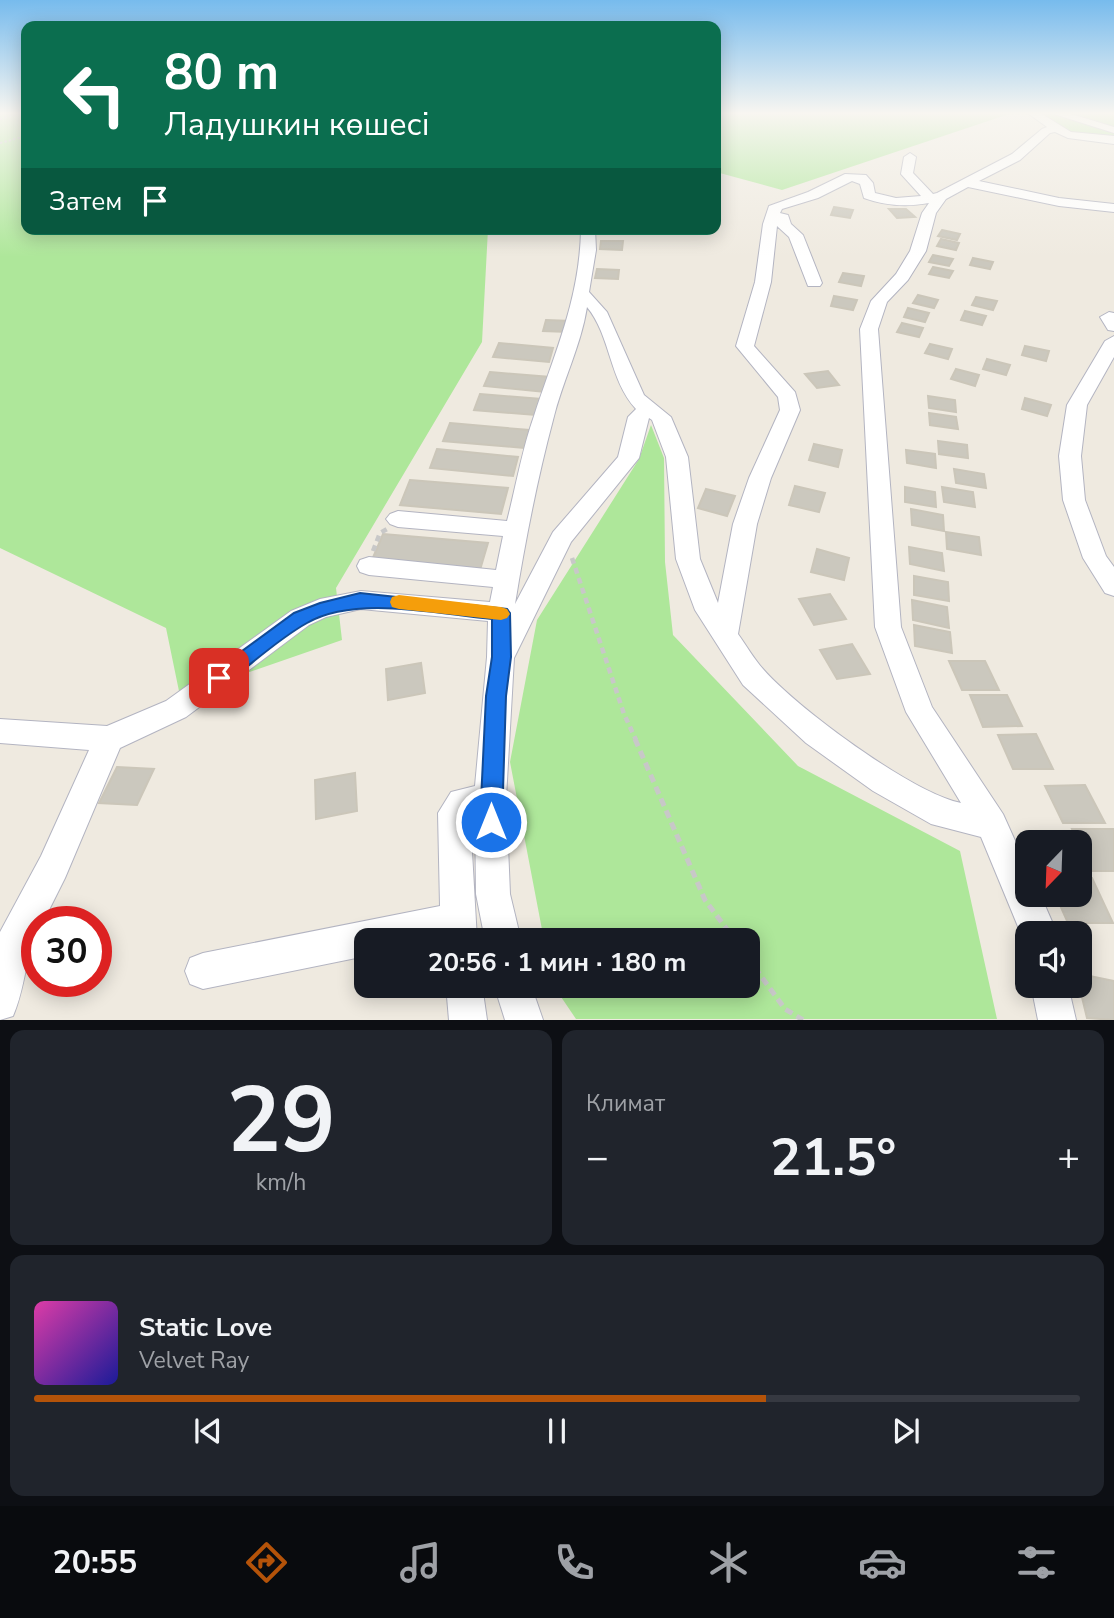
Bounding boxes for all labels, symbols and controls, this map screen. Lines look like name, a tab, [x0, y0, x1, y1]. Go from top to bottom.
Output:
text: 80 m	[164, 39, 279, 106]
icon: left	[49, 49, 140, 140]
text: Ладушкин көшесі	[164, 103, 430, 146]
icon: arrive	[136, 182, 174, 220]
text: Затем	[49, 184, 122, 219]
pin	[189, 648, 249, 708]
icon: arrive	[200, 659, 238, 697]
position arrow	[454, 785, 528, 859]
north arrow	[1015, 830, 1092, 906]
map controls	[1015, 830, 1092, 998]
speed limit sign: 30	[21, 906, 112, 997]
button: sound	[1015, 921, 1092, 998]
text: 20:56 · 1 мин · 180 m	[428, 945, 686, 980]
text: 29	[226, 1059, 336, 1183]
text: Климат	[586, 1088, 665, 1119]
text: 21.5°	[770, 1122, 896, 1193]
text: −	[586, 1132, 609, 1183]
text: +	[1057, 1132, 1080, 1183]
text: km/h	[256, 1167, 306, 1198]
text: Static Love	[139, 1310, 272, 1345]
text: Velvet Ray	[139, 1345, 249, 1376]
icon: previous	[189, 1412, 227, 1450]
icon: pause	[538, 1412, 576, 1450]
icon: next	[887, 1412, 925, 1450]
icon: directions	[242, 1538, 291, 1587]
icon: music	[396, 1538, 445, 1587]
icon: phone	[550, 1538, 599, 1587]
icon: climate	[704, 1538, 753, 1587]
icon: car	[858, 1538, 907, 1587]
icon: filters	[1012, 1538, 1061, 1587]
text: 20:55	[53, 1541, 137, 1584]

